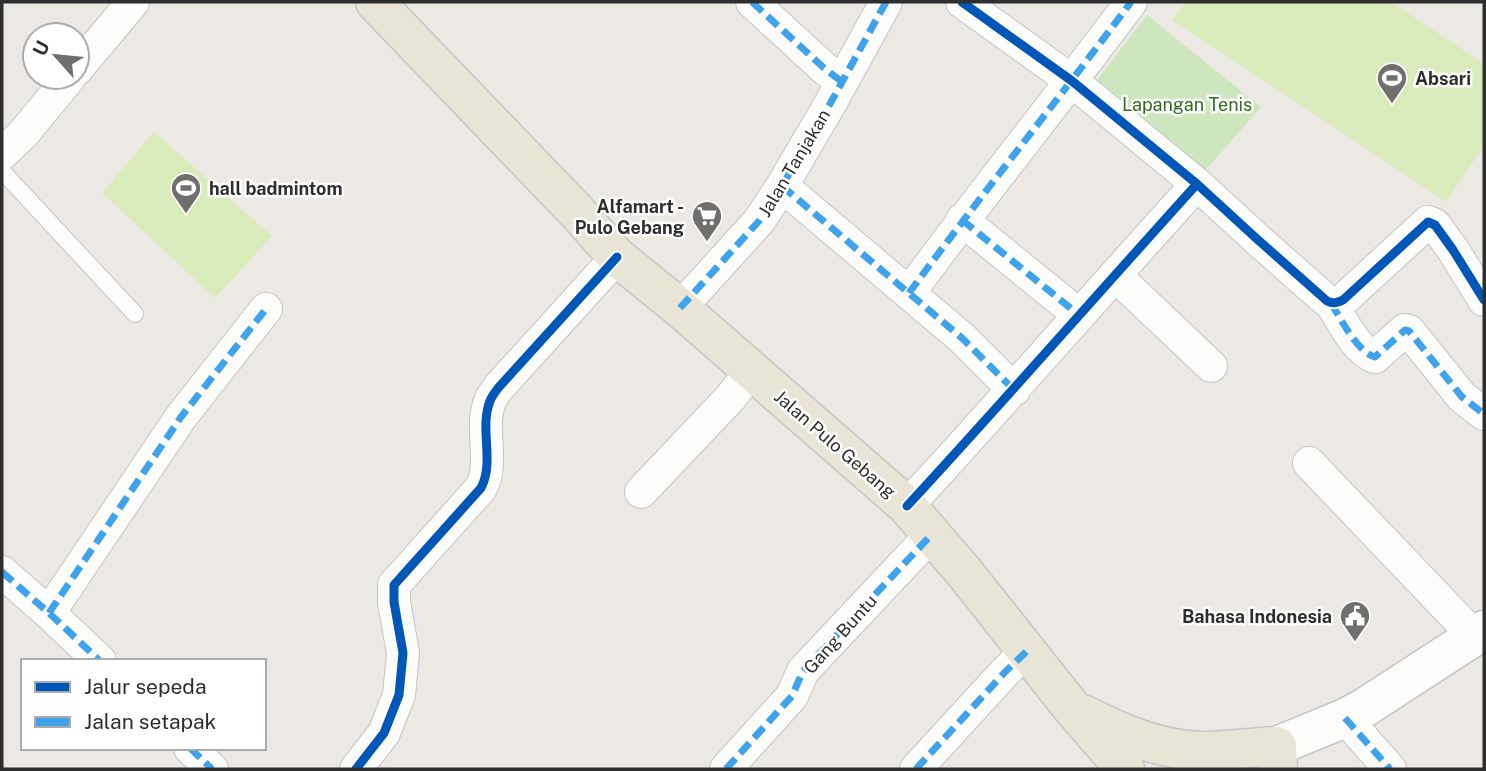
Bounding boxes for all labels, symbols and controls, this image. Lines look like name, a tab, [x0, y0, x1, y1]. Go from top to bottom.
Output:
north arrow	[21, 21, 91, 91]
text: U	[28, 37, 54, 59]
sports icon: Absari	[1375, 61, 1409, 105]
place label: Absari	[1415, 68, 1471, 89]
park label: Lapangan Tenis	[1122, 94, 1252, 115]
street label: Jalan Tanjakan	[754, 105, 834, 221]
sports icon: hall badmintom	[169, 171, 203, 215]
place label: hall badmintom	[209, 178, 343, 199]
place label: Alfamart - Pulo Gebang	[575, 196, 684, 238]
supermarket icon: Alfamart - Pulo Gebang	[690, 199, 724, 243]
street label: Jalan Pulo Gebang	[770, 386, 900, 502]
street label: Gang Buntu	[799, 590, 881, 678]
public building icon: Bahasa Indonesia	[1338, 599, 1372, 643]
place label: Bahasa Indonesia	[1182, 606, 1332, 627]
legend	[21, 659, 266, 750]
text: Jalur sepeda	[84, 674, 207, 699]
text: Jalan setapak	[84, 709, 217, 734]

